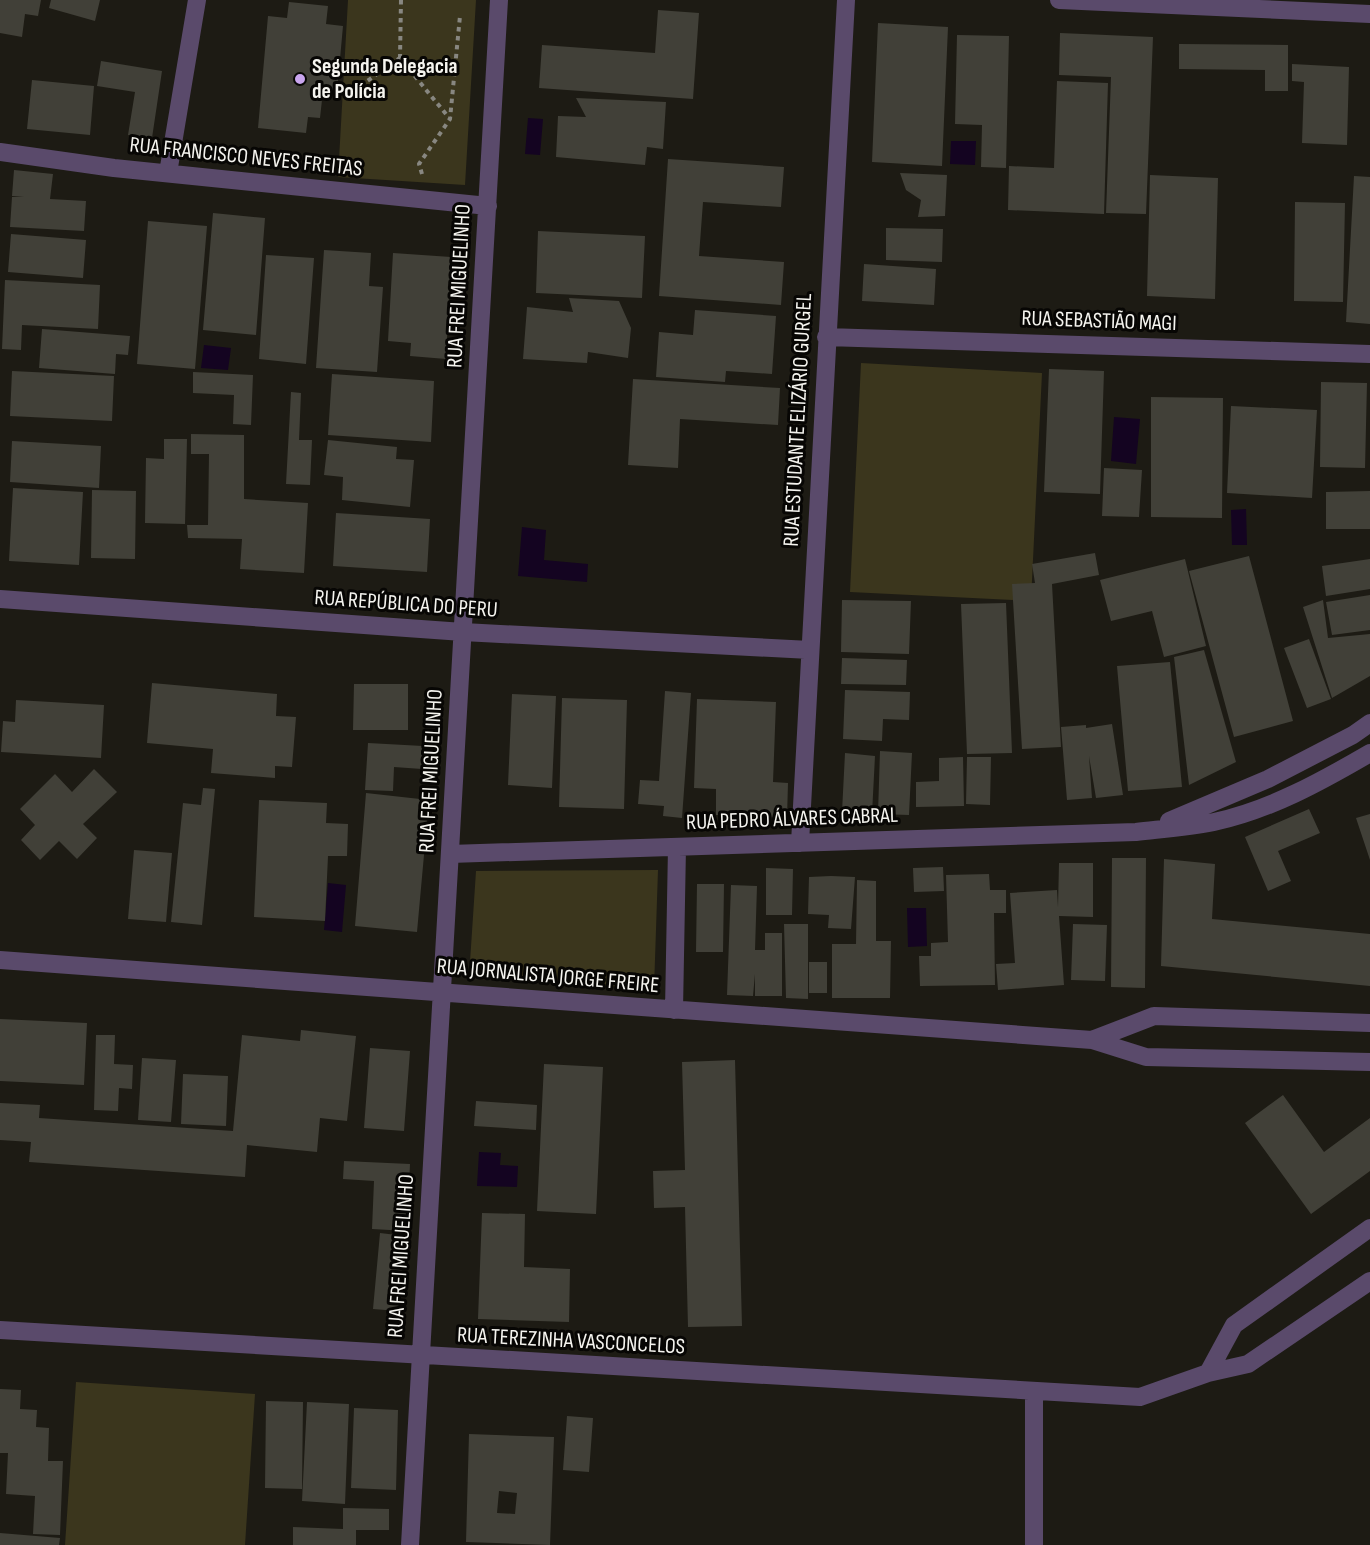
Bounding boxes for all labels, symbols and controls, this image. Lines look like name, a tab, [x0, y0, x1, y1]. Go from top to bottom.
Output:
place label: Segunda Delegacia de Polícia	[312, 53, 457, 105]
marker: Segunda Delegacia de Polícia	[293, 72, 307, 86]
street label: RUA FRANCISCO NEVES FREITAS	[128, 131, 364, 183]
street label: RUA FREI MIGUELINHO	[441, 203, 477, 369]
street label: RUA ESTUDANTE ELIZÁRIO GURGEL	[778, 293, 818, 547]
street label: RUA SEBASTIÃO MAGI	[1021, 305, 1177, 337]
street label: RUA REPÚBLICA DO PERU	[314, 584, 498, 624]
street label: RUA FREI MIGUELINHO	[413, 688, 449, 854]
street label: RUA PEDRO ÁLVARES CABRAL	[686, 802, 898, 836]
street label: RUA JORNALISTA JORGE FREIRE	[436, 953, 660, 999]
street label: RUA FREI MIGUELINHO	[382, 1173, 420, 1339]
street label: RUA TEREZINHA VASCONCELOS	[456, 1322, 686, 1360]

